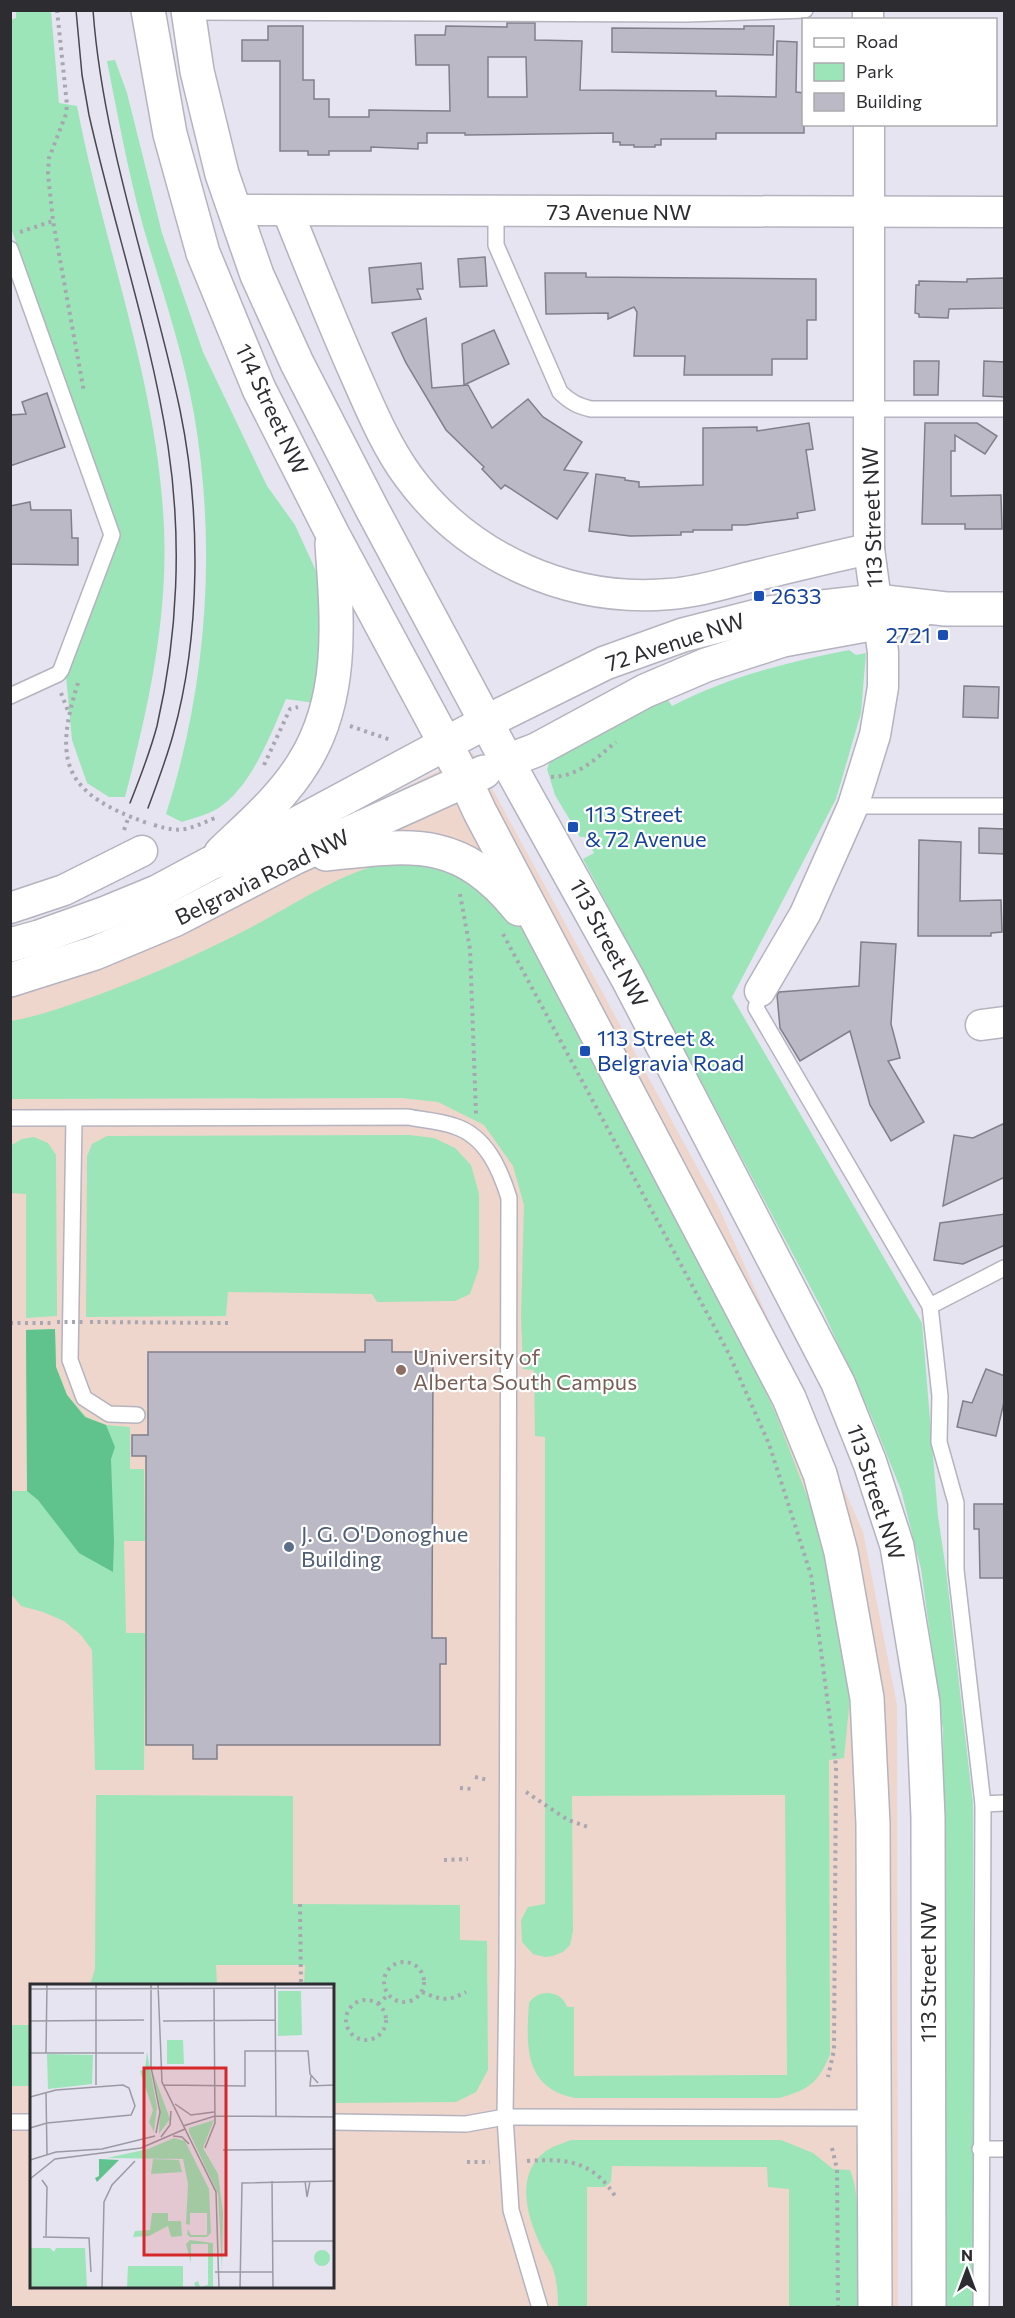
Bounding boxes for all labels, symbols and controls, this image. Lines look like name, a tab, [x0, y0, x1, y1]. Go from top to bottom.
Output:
legend	[802, 18, 997, 126]
text: Road	[856, 30, 898, 52]
text: Park	[856, 60, 894, 82]
text: Building	[856, 90, 922, 112]
street label: 73 Avenue NW	[547, 198, 691, 225]
street label: 114 Street NW	[230, 339, 315, 479]
street label: 113 Street NW	[856, 446, 887, 588]
place label: 2633	[771, 582, 821, 609]
marker: 2633	[752, 589, 766, 603]
street label: 72 Avenue NW	[602, 606, 748, 677]
place label: 2721	[886, 621, 931, 648]
marker: 2721	[936, 628, 950, 642]
place label: 113 Street & 72 Avenue	[585, 800, 707, 852]
marker: 113 Street & 72 Avenue	[566, 820, 580, 834]
street label: Belgravia Road NW	[170, 823, 353, 930]
street label: 113 Street NW	[564, 874, 654, 1011]
place label: 113 Street & Belgravia Road	[597, 1024, 744, 1076]
marker: 113 Street & Belgravia Road	[578, 1044, 592, 1058]
place label: University of Alberta South Campus	[413, 1343, 637, 1395]
marker: University of Alberta South Campus	[394, 1363, 408, 1377]
street label: 113 Street NW	[842, 1421, 911, 1563]
place label: J. G. O'Donoghue Building	[301, 1520, 468, 1572]
marker: J. G. O'Donoghue Building	[282, 1540, 296, 1554]
street label: 113 Street NW	[914, 1902, 941, 2043]
inset map	[30, 1984, 334, 2288]
north arrow	[937, 2240, 997, 2300]
text: N	[961, 2245, 973, 2264]

